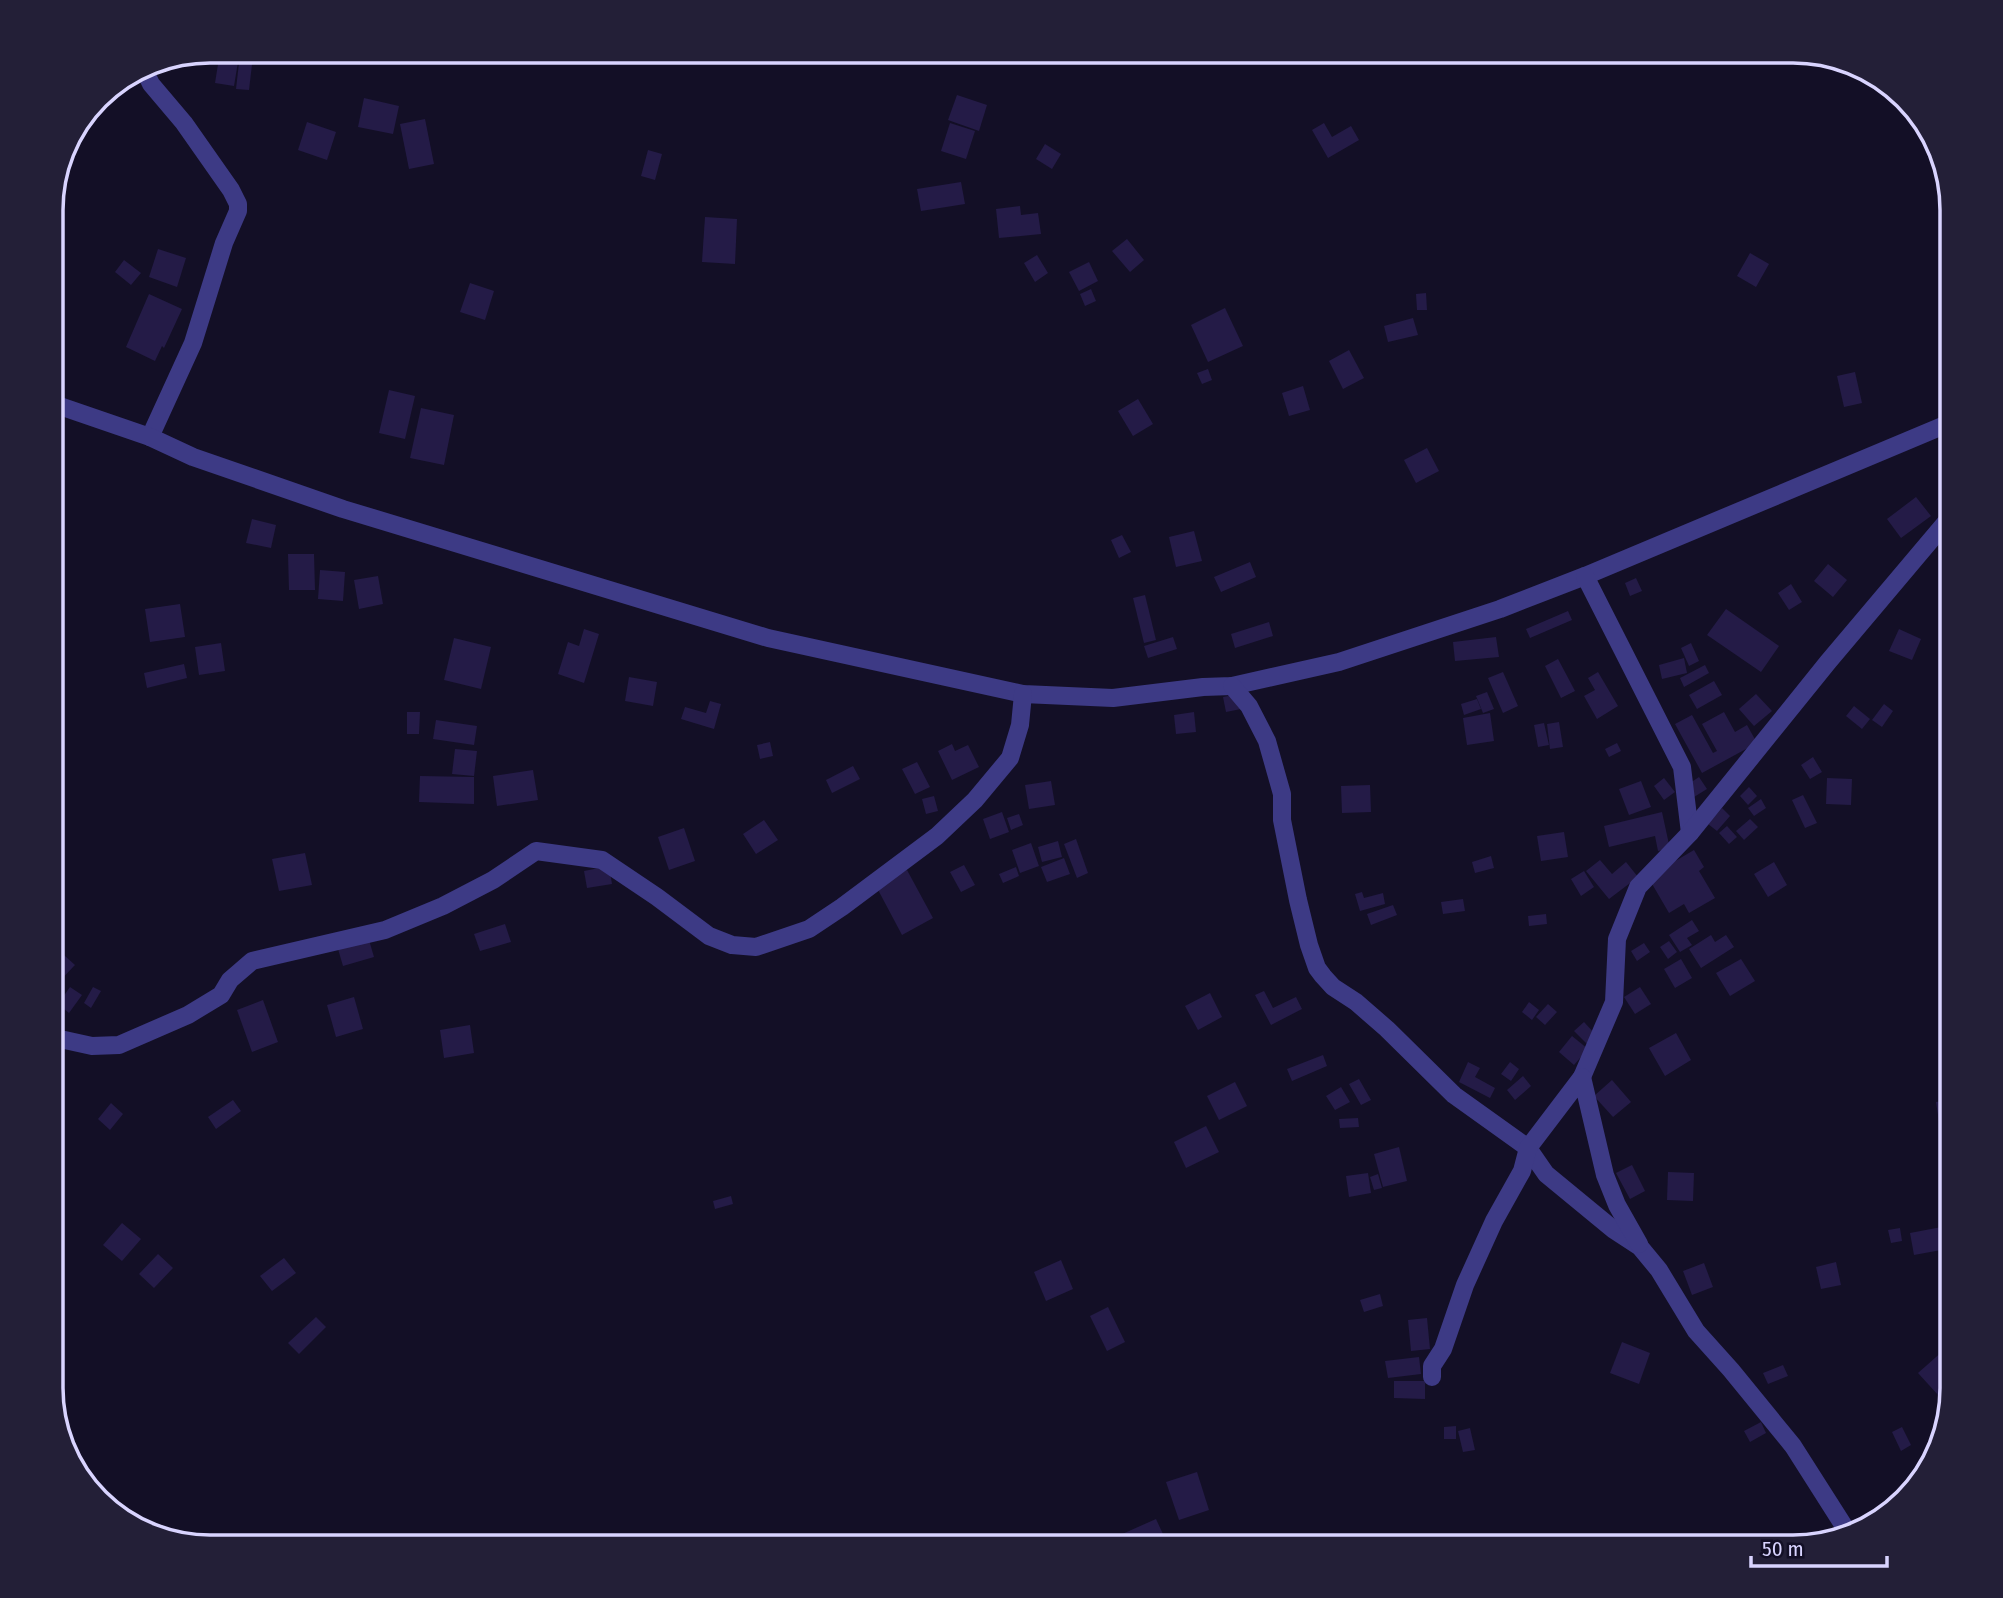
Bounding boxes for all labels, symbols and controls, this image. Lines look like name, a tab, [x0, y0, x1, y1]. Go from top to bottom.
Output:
scale bar	[1751, 1524, 1888, 1568]
text: 50 m	[1762, 1536, 1804, 1562]

